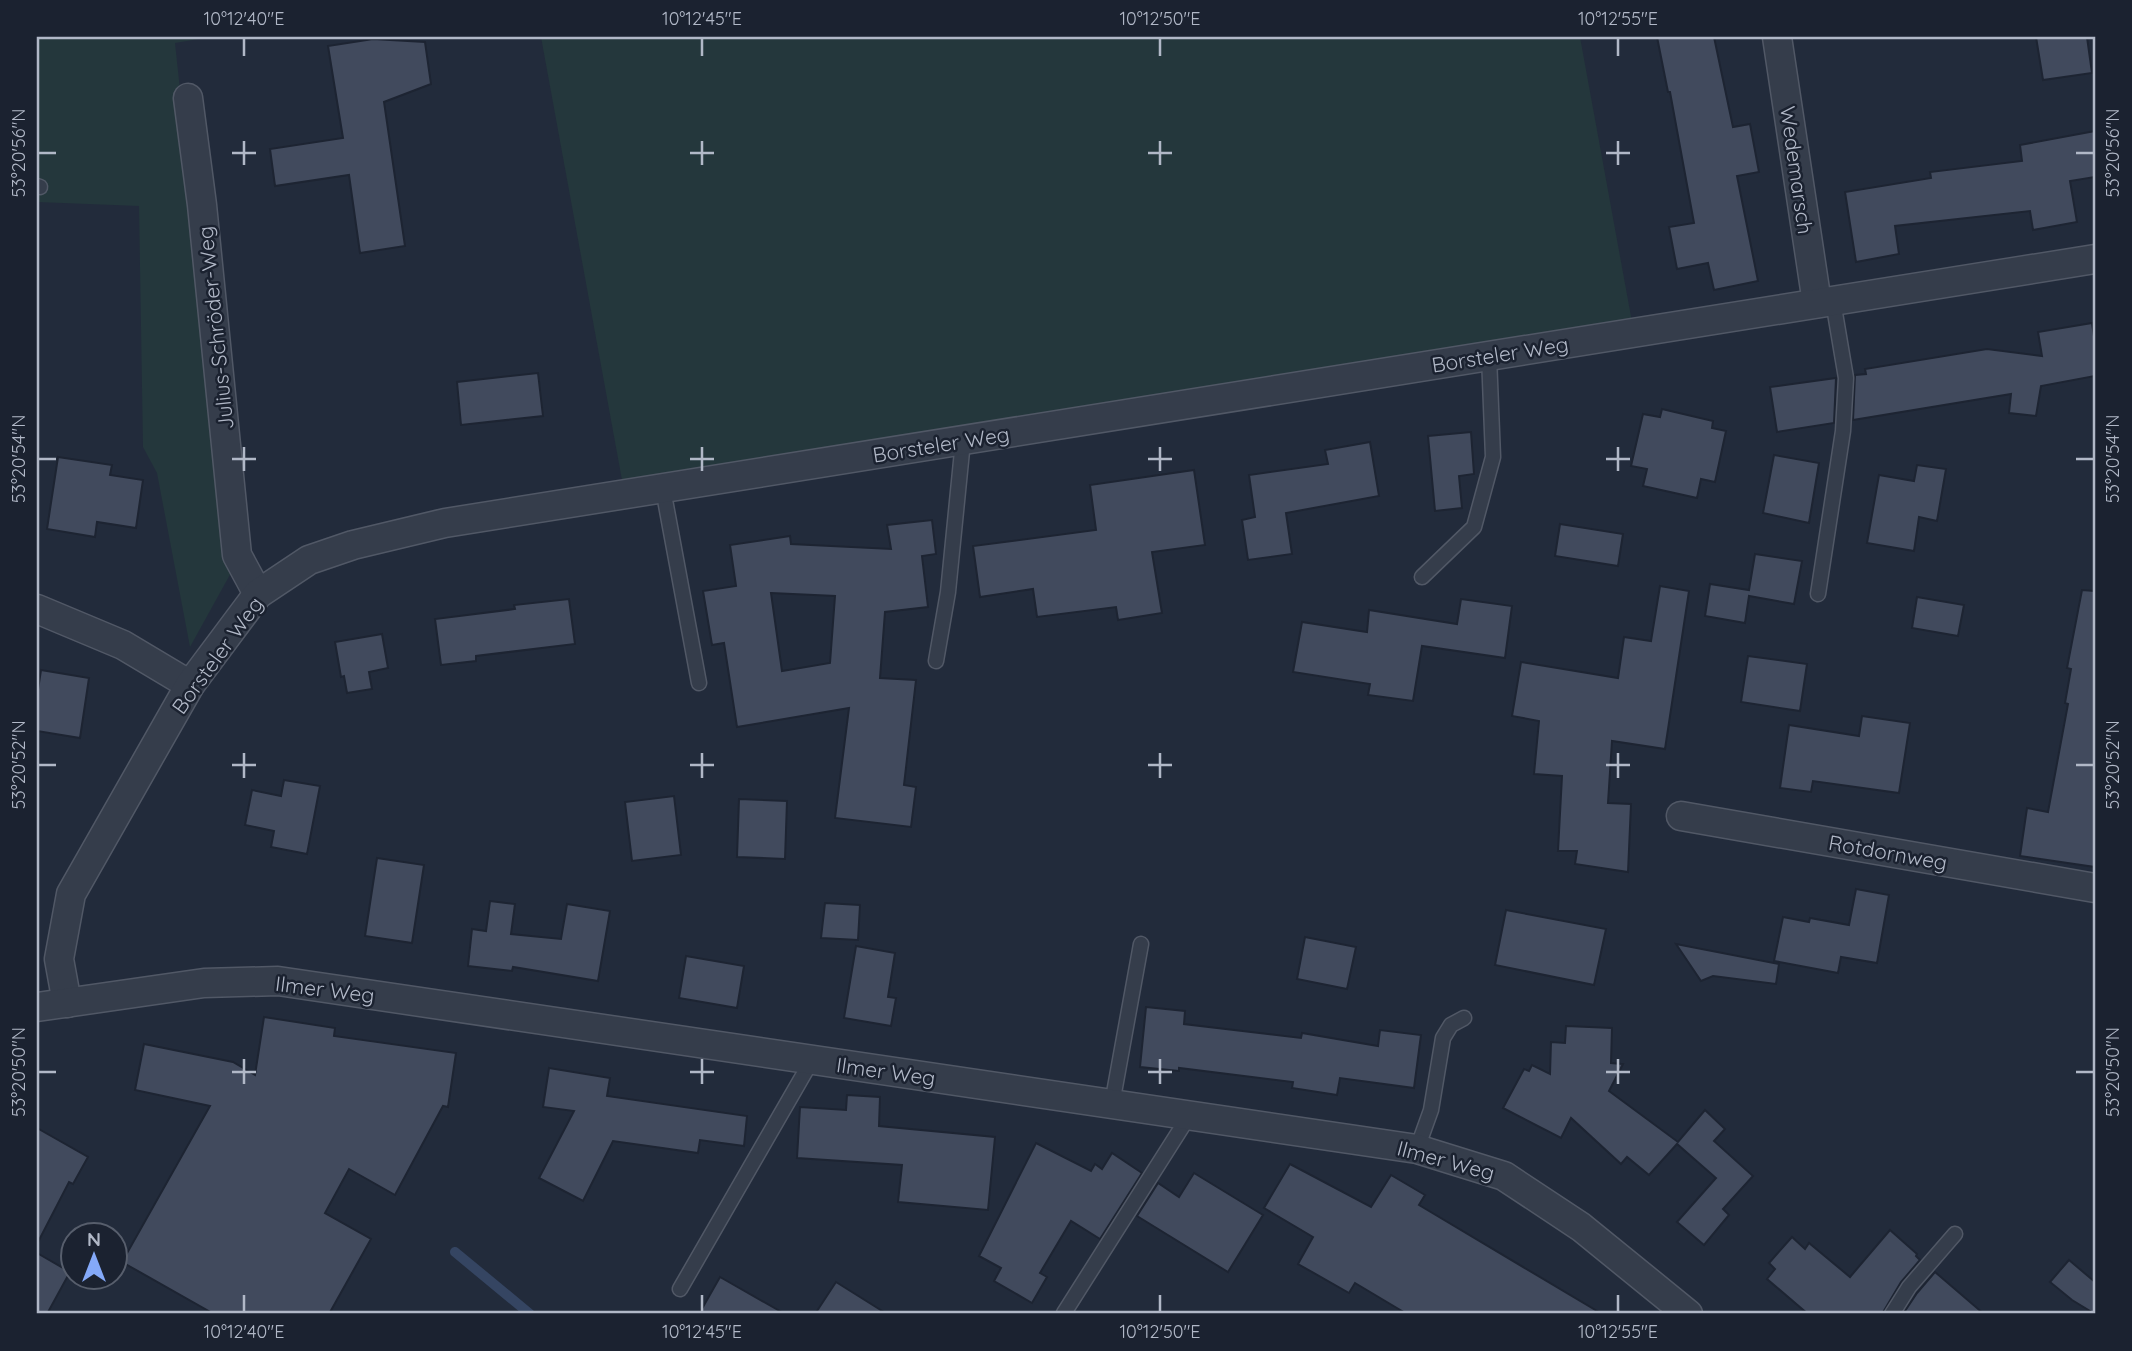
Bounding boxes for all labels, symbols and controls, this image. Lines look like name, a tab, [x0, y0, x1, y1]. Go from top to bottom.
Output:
text: 10°12'40"E	[204, 7, 284, 30]
text: 10°12'45"E	[662, 7, 742, 30]
text: 10°12'50"E	[1119, 7, 1201, 30]
text: 10°12'55"E	[1578, 7, 1658, 30]
street label: Wedemarsch	[1775, 104, 1819, 236]
text: 53°20'56"N	[7, 109, 30, 197]
text: 53°20'56"N	[2101, 109, 2124, 197]
street label: Julius-Schröder-Weg	[191, 225, 239, 431]
street label: Borsteler Weg	[1430, 330, 1570, 378]
text: 53°20'54"N	[7, 415, 30, 503]
text: 53°20'54"N	[2101, 415, 2124, 503]
street label: Borsteler Weg	[871, 420, 1011, 468]
street label: Borsteler Weg	[166, 591, 268, 719]
text: 53°20'52"N	[7, 720, 30, 810]
text: 53°20'52"N	[2101, 720, 2124, 810]
street label: Rotdornweg	[1827, 829, 1949, 875]
street label: Ilmer Weg	[274, 970, 376, 1008]
text: 53°20'50"N	[7, 1027, 30, 1117]
text: 53°20'50"N	[2101, 1027, 2124, 1117]
street label: Ilmer Weg	[835, 1051, 937, 1091]
street label: Ilmer Weg	[1394, 1135, 1498, 1185]
north arrow	[60, 1222, 130, 1292]
text: N	[87, 1227, 101, 1251]
text: 10°12'40"E	[204, 1320, 284, 1343]
text: 10°12'45"E	[662, 1320, 742, 1343]
text: 10°12'50"E	[1119, 1320, 1201, 1343]
text: 10°12'55"E	[1578, 1320, 1658, 1343]

